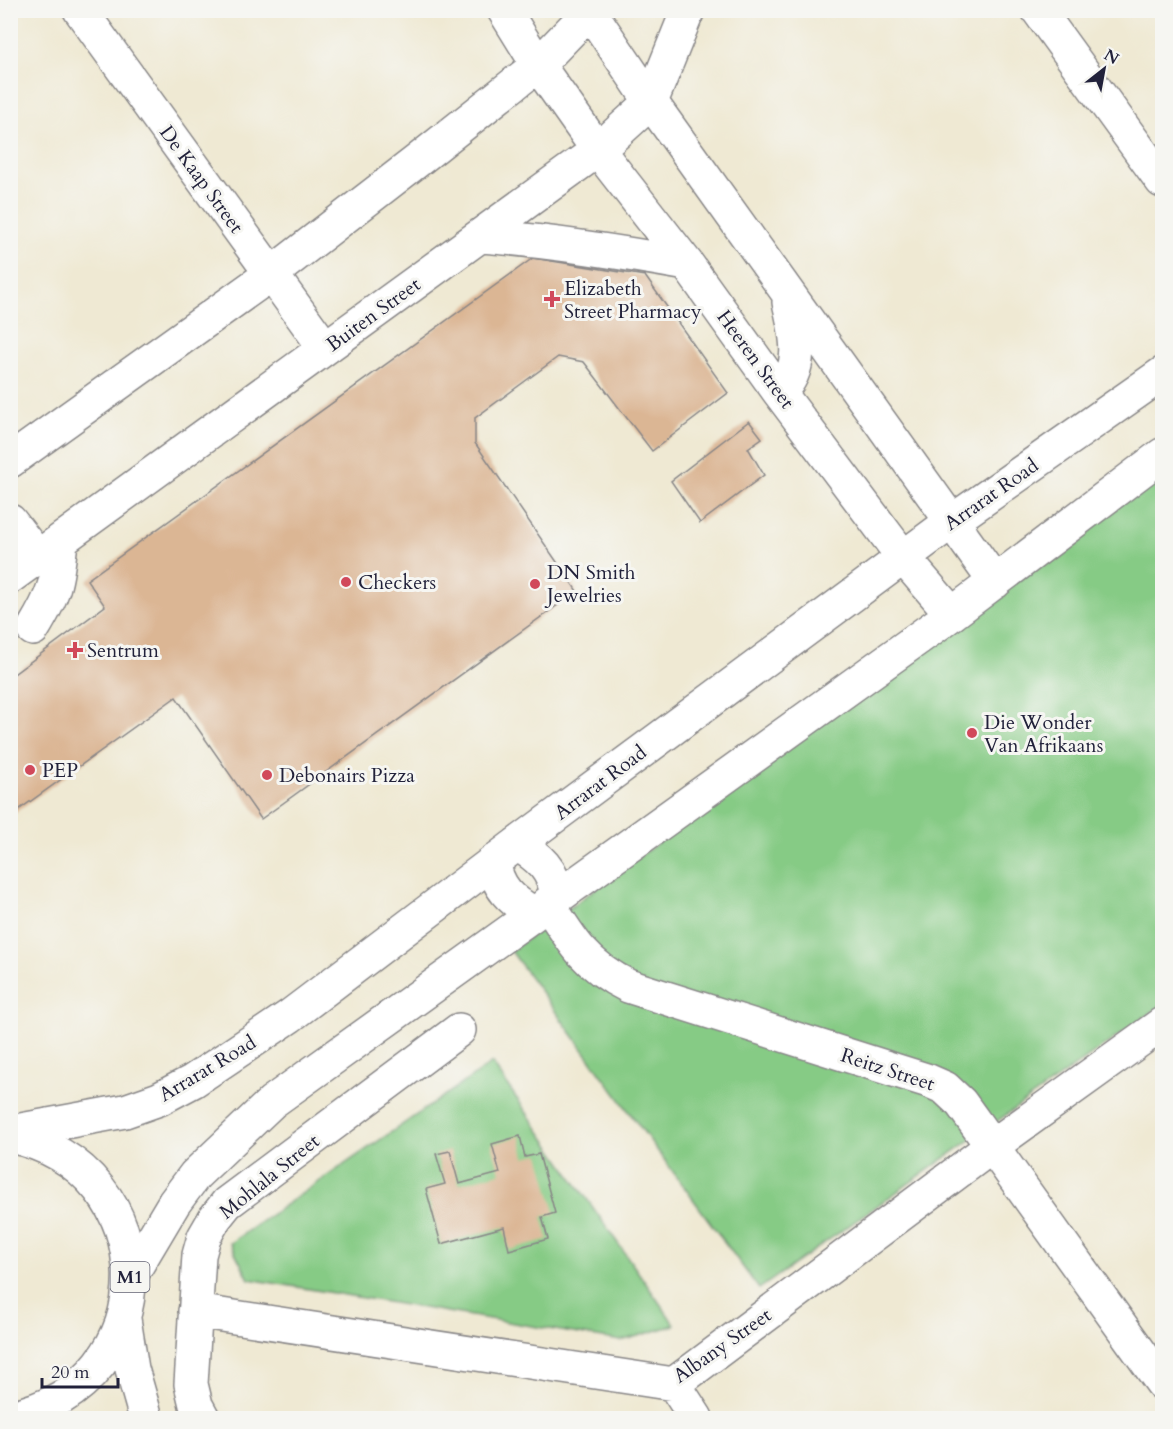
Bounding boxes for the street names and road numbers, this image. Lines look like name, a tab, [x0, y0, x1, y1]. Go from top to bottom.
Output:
street label: De Kaap Street	[153, 120, 250, 239]
street label: Buiten Street	[321, 271, 426, 358]
street label: Heeren Street	[711, 304, 801, 415]
street label: Arrarat Road	[939, 452, 1044, 537]
street label: Arrarat Road	[549, 739, 652, 826]
street label: Arrarat Road	[154, 1029, 261, 1108]
street label: Reitz Street	[837, 1042, 939, 1098]
street label: Mohlala Street	[214, 1127, 326, 1225]
road number: M1	[110, 1262, 150, 1292]
street label: Albany Street	[668, 1301, 777, 1389]

